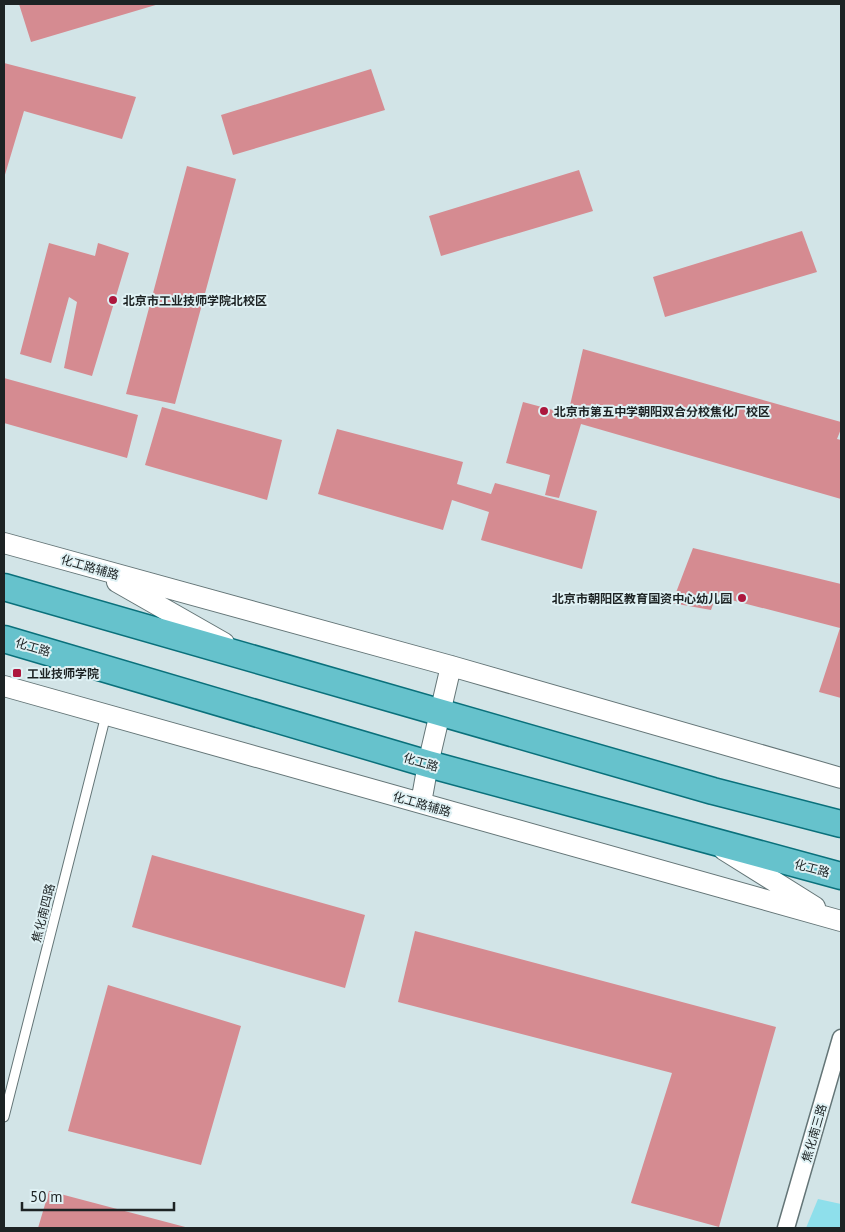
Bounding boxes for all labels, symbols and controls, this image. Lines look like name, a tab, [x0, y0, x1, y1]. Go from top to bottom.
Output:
place label: 北京市工业技师学院北校区	[123, 293, 267, 308]
marker: 北京市工业技师学院北校区	[107, 294, 119, 306]
place label: 北京市第五中学朝阳双合分校焦化厂校区	[554, 404, 770, 419]
marker: 北京市第五中学朝阳双合分校焦化厂校区	[538, 405, 550, 417]
street label: 化工路辅路	[59, 552, 121, 582]
place label: 北京市朝阳区教育国资中心幼儿园	[552, 591, 732, 606]
marker: 北京市朝阳区教育国资中心幼儿园	[736, 592, 748, 604]
street label: 化工路	[14, 635, 52, 659]
place label: 工业技师学院	[27, 666, 99, 681]
marker: 工业技师学院	[11, 667, 23, 679]
street label: 化工路	[402, 750, 440, 774]
street label: 化工路辅路	[391, 789, 453, 819]
street label: 化工路	[793, 856, 831, 880]
street label: 焦化南四路	[28, 882, 58, 944]
street label: 焦化南三路	[799, 1102, 829, 1164]
scale bar	[22, 1180, 175, 1212]
text: 50 m	[30, 1187, 63, 1206]

